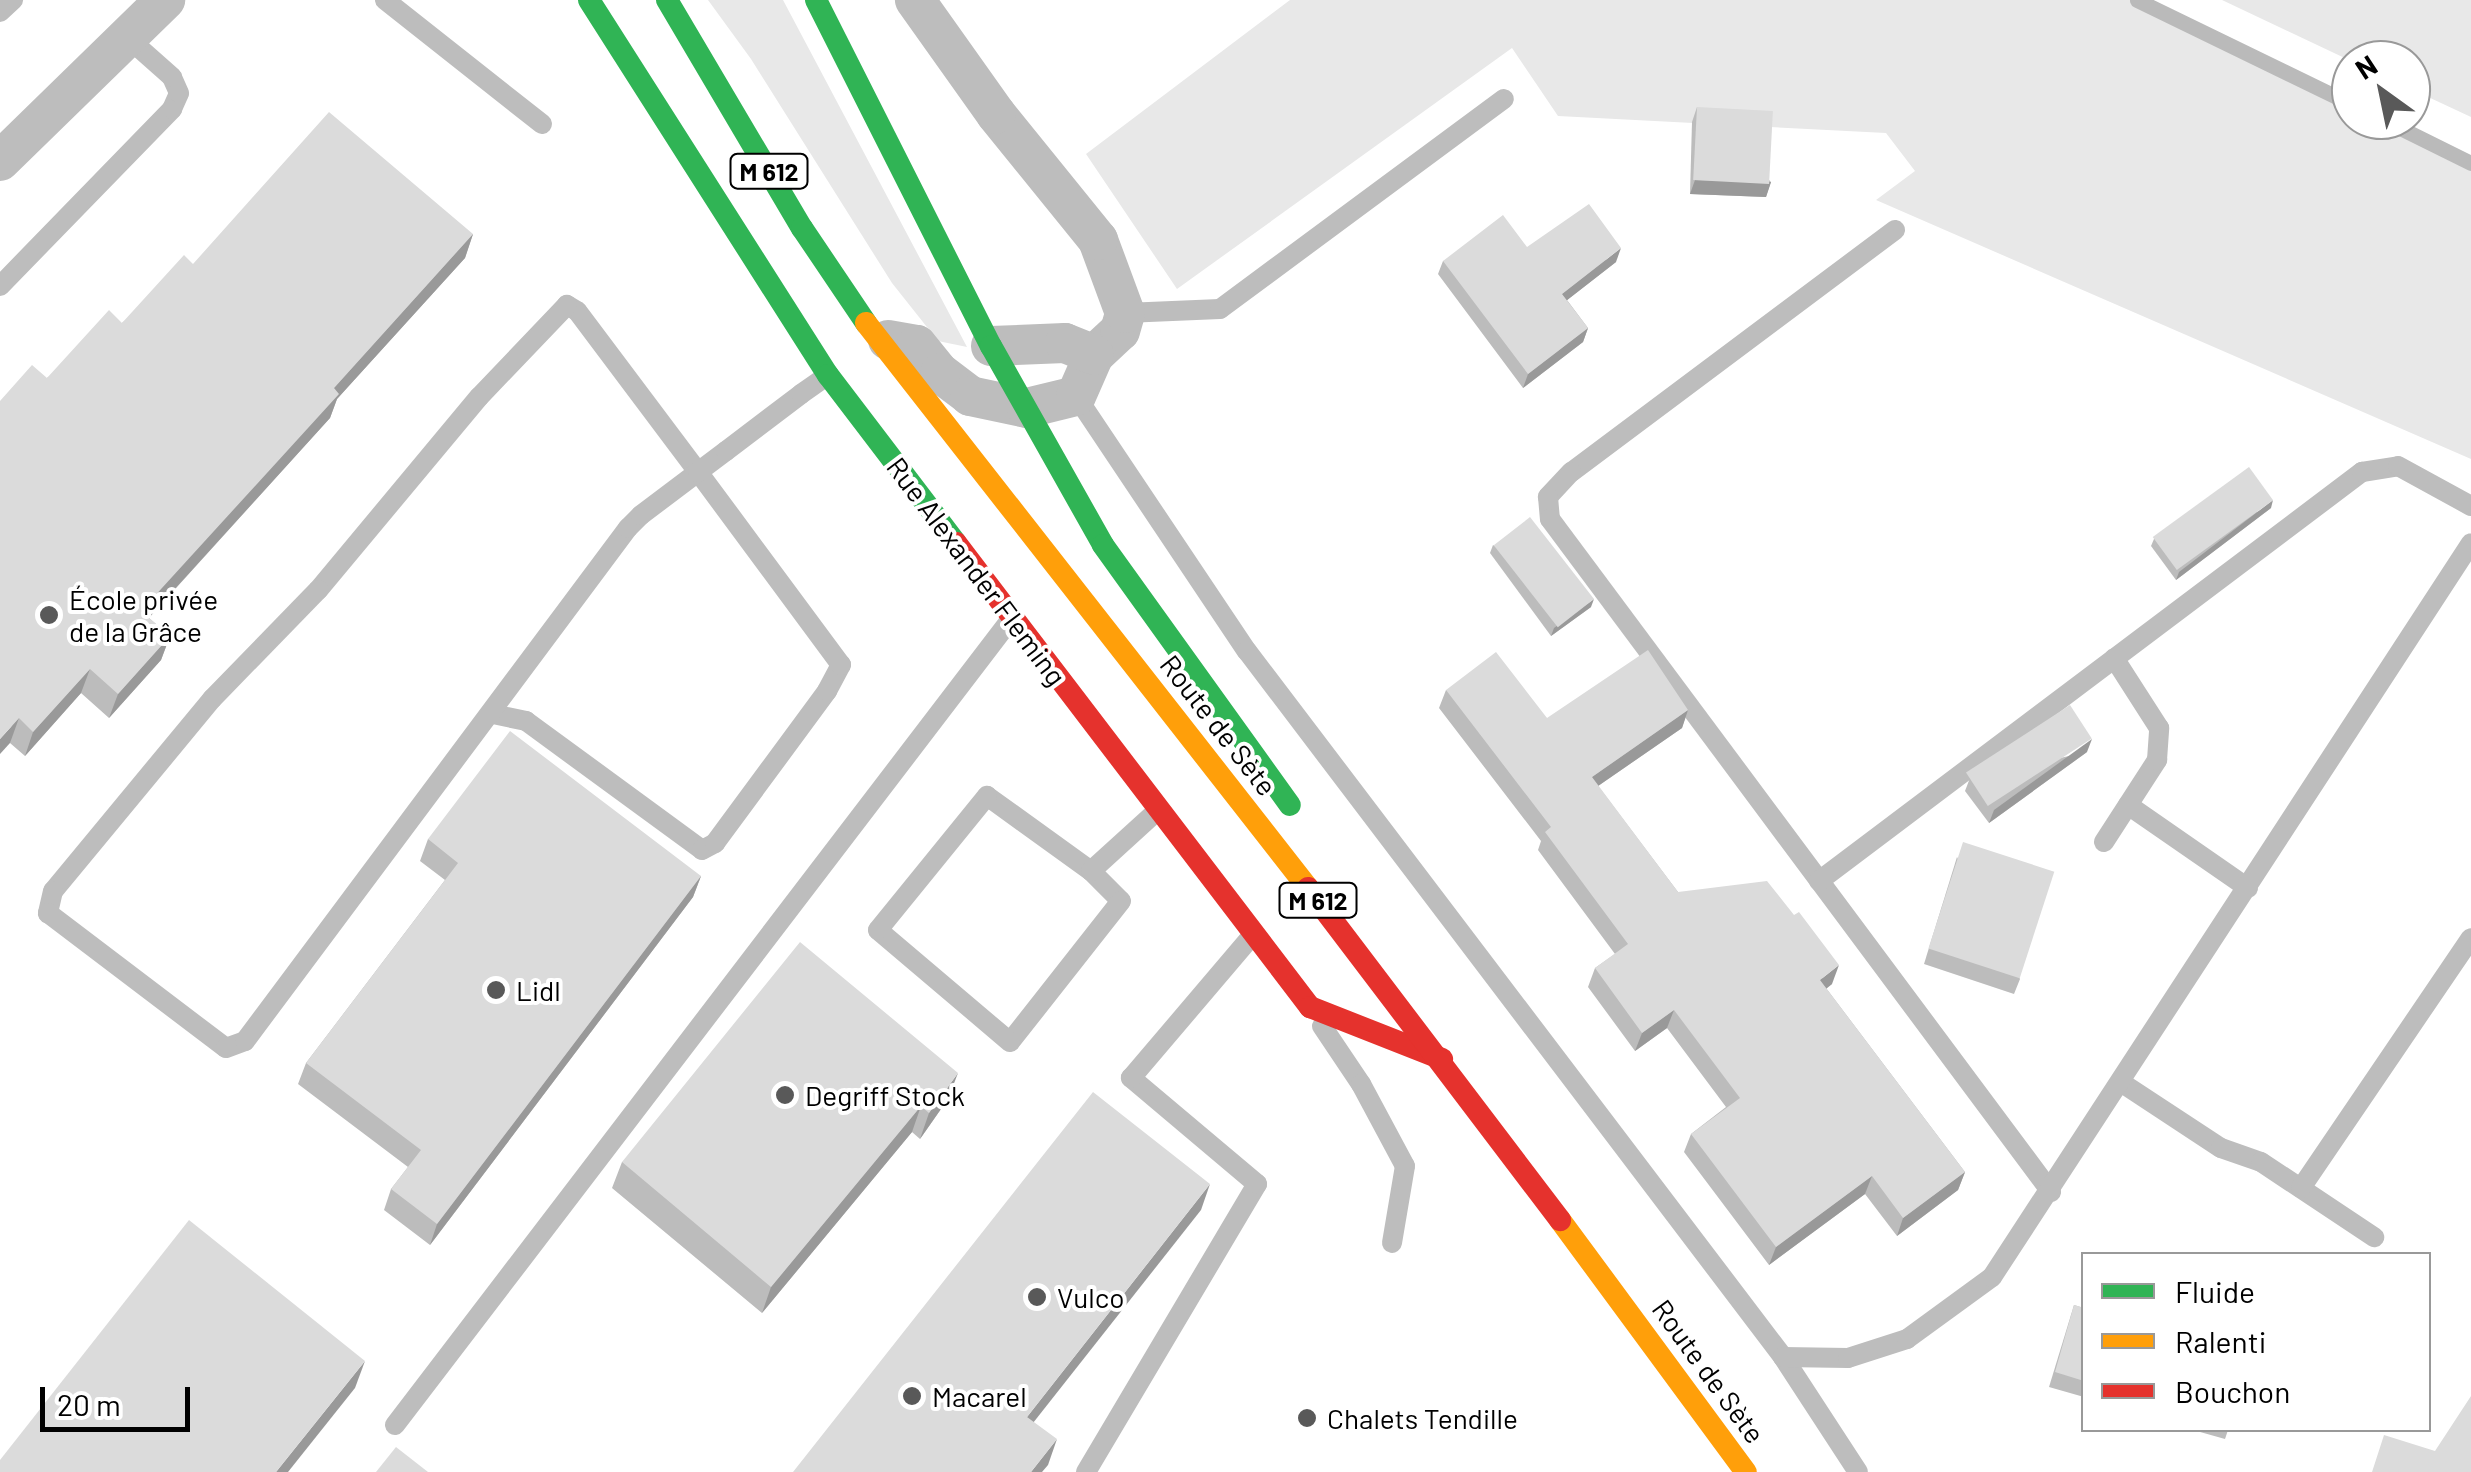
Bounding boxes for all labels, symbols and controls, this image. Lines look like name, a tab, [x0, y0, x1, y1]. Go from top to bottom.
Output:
north arrow	[2331, 40, 2431, 140]
text: N	[2349, 47, 2383, 86]
road number: M 612	[729, 151, 809, 191]
street label: Rue Alexander Fleming	[880, 450, 1074, 692]
place label: École privée de la Grâce	[69, 582, 218, 648]
marker: École privée de la Grâce	[38, 604, 60, 626]
street label: Route de Sète	[1154, 648, 1284, 802]
road number: M 612	[1278, 880, 1358, 920]
place label: Lidl	[516, 973, 561, 1007]
marker: Lidl	[485, 979, 507, 1001]
place label: Degriff Stock	[805, 1078, 965, 1112]
marker: Degriff Stock	[774, 1084, 796, 1106]
legend	[2081, 1252, 2431, 1432]
text: Fluide	[2175, 1273, 2255, 1309]
place label: Vulco	[1057, 1280, 1124, 1314]
marker: Vulco	[1026, 1286, 1048, 1308]
street label: Route de Sète	[1646, 1293, 1772, 1449]
text: Ralenti	[2175, 1323, 2266, 1359]
scale bar	[45, 1367, 195, 1429]
text: Bouchon	[2175, 1373, 2290, 1409]
place label: Macarel	[932, 1379, 1027, 1413]
marker: Macarel	[901, 1385, 923, 1407]
text: 20 m	[57, 1386, 121, 1422]
place label: Chalets Tendille	[1327, 1401, 1518, 1435]
marker: Chalets Tendille	[1296, 1407, 1318, 1429]

